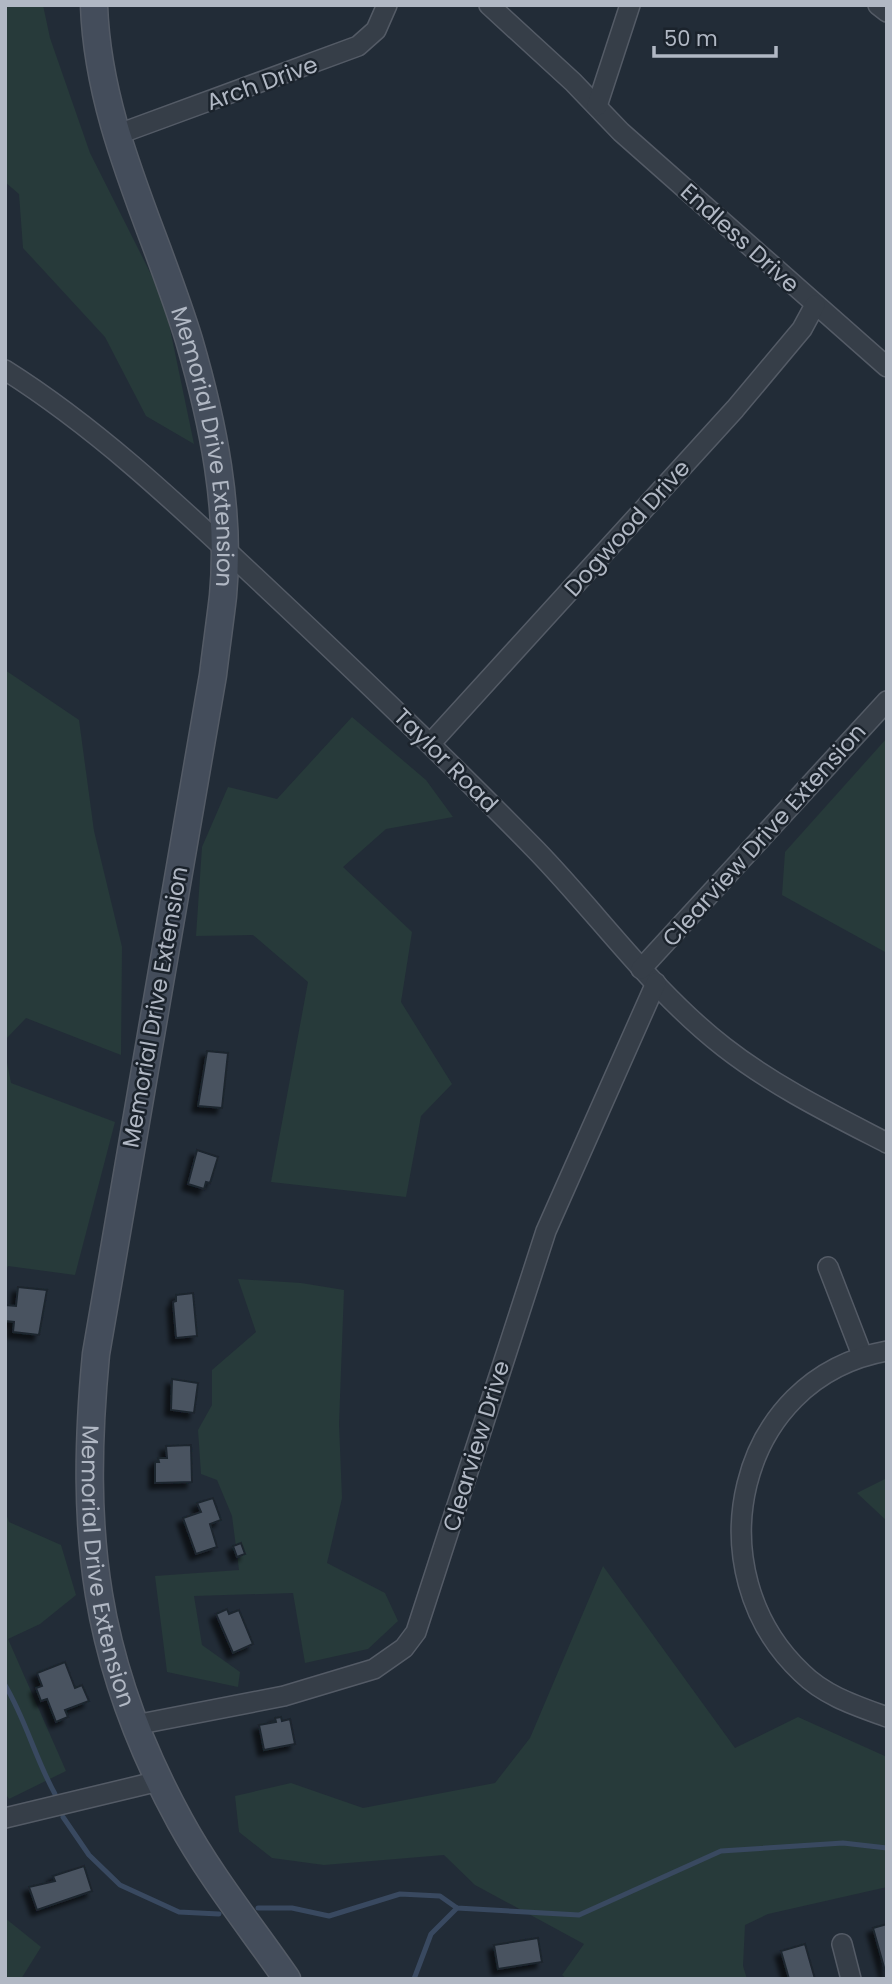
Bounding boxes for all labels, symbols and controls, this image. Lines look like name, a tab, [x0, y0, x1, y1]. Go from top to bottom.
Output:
scale bar	[654, 14, 776, 58]
text: 50 m	[664, 24, 718, 53]
street label: Arch Drive	[202, 48, 322, 118]
street label: Endless Drive	[674, 176, 806, 300]
street label: Memorial Drive Extension	[163, 302, 241, 588]
street label: Dogwood Drive	[557, 453, 697, 603]
street label: Taylor Road	[387, 701, 505, 819]
street label: Clearview Drive Extension	[655, 716, 873, 954]
street label: Memorial Drive Extension	[114, 864, 196, 1150]
street label: Clearview Drive	[435, 1357, 517, 1535]
street label: Memorial Drive Extension	[74, 1425, 143, 1711]

